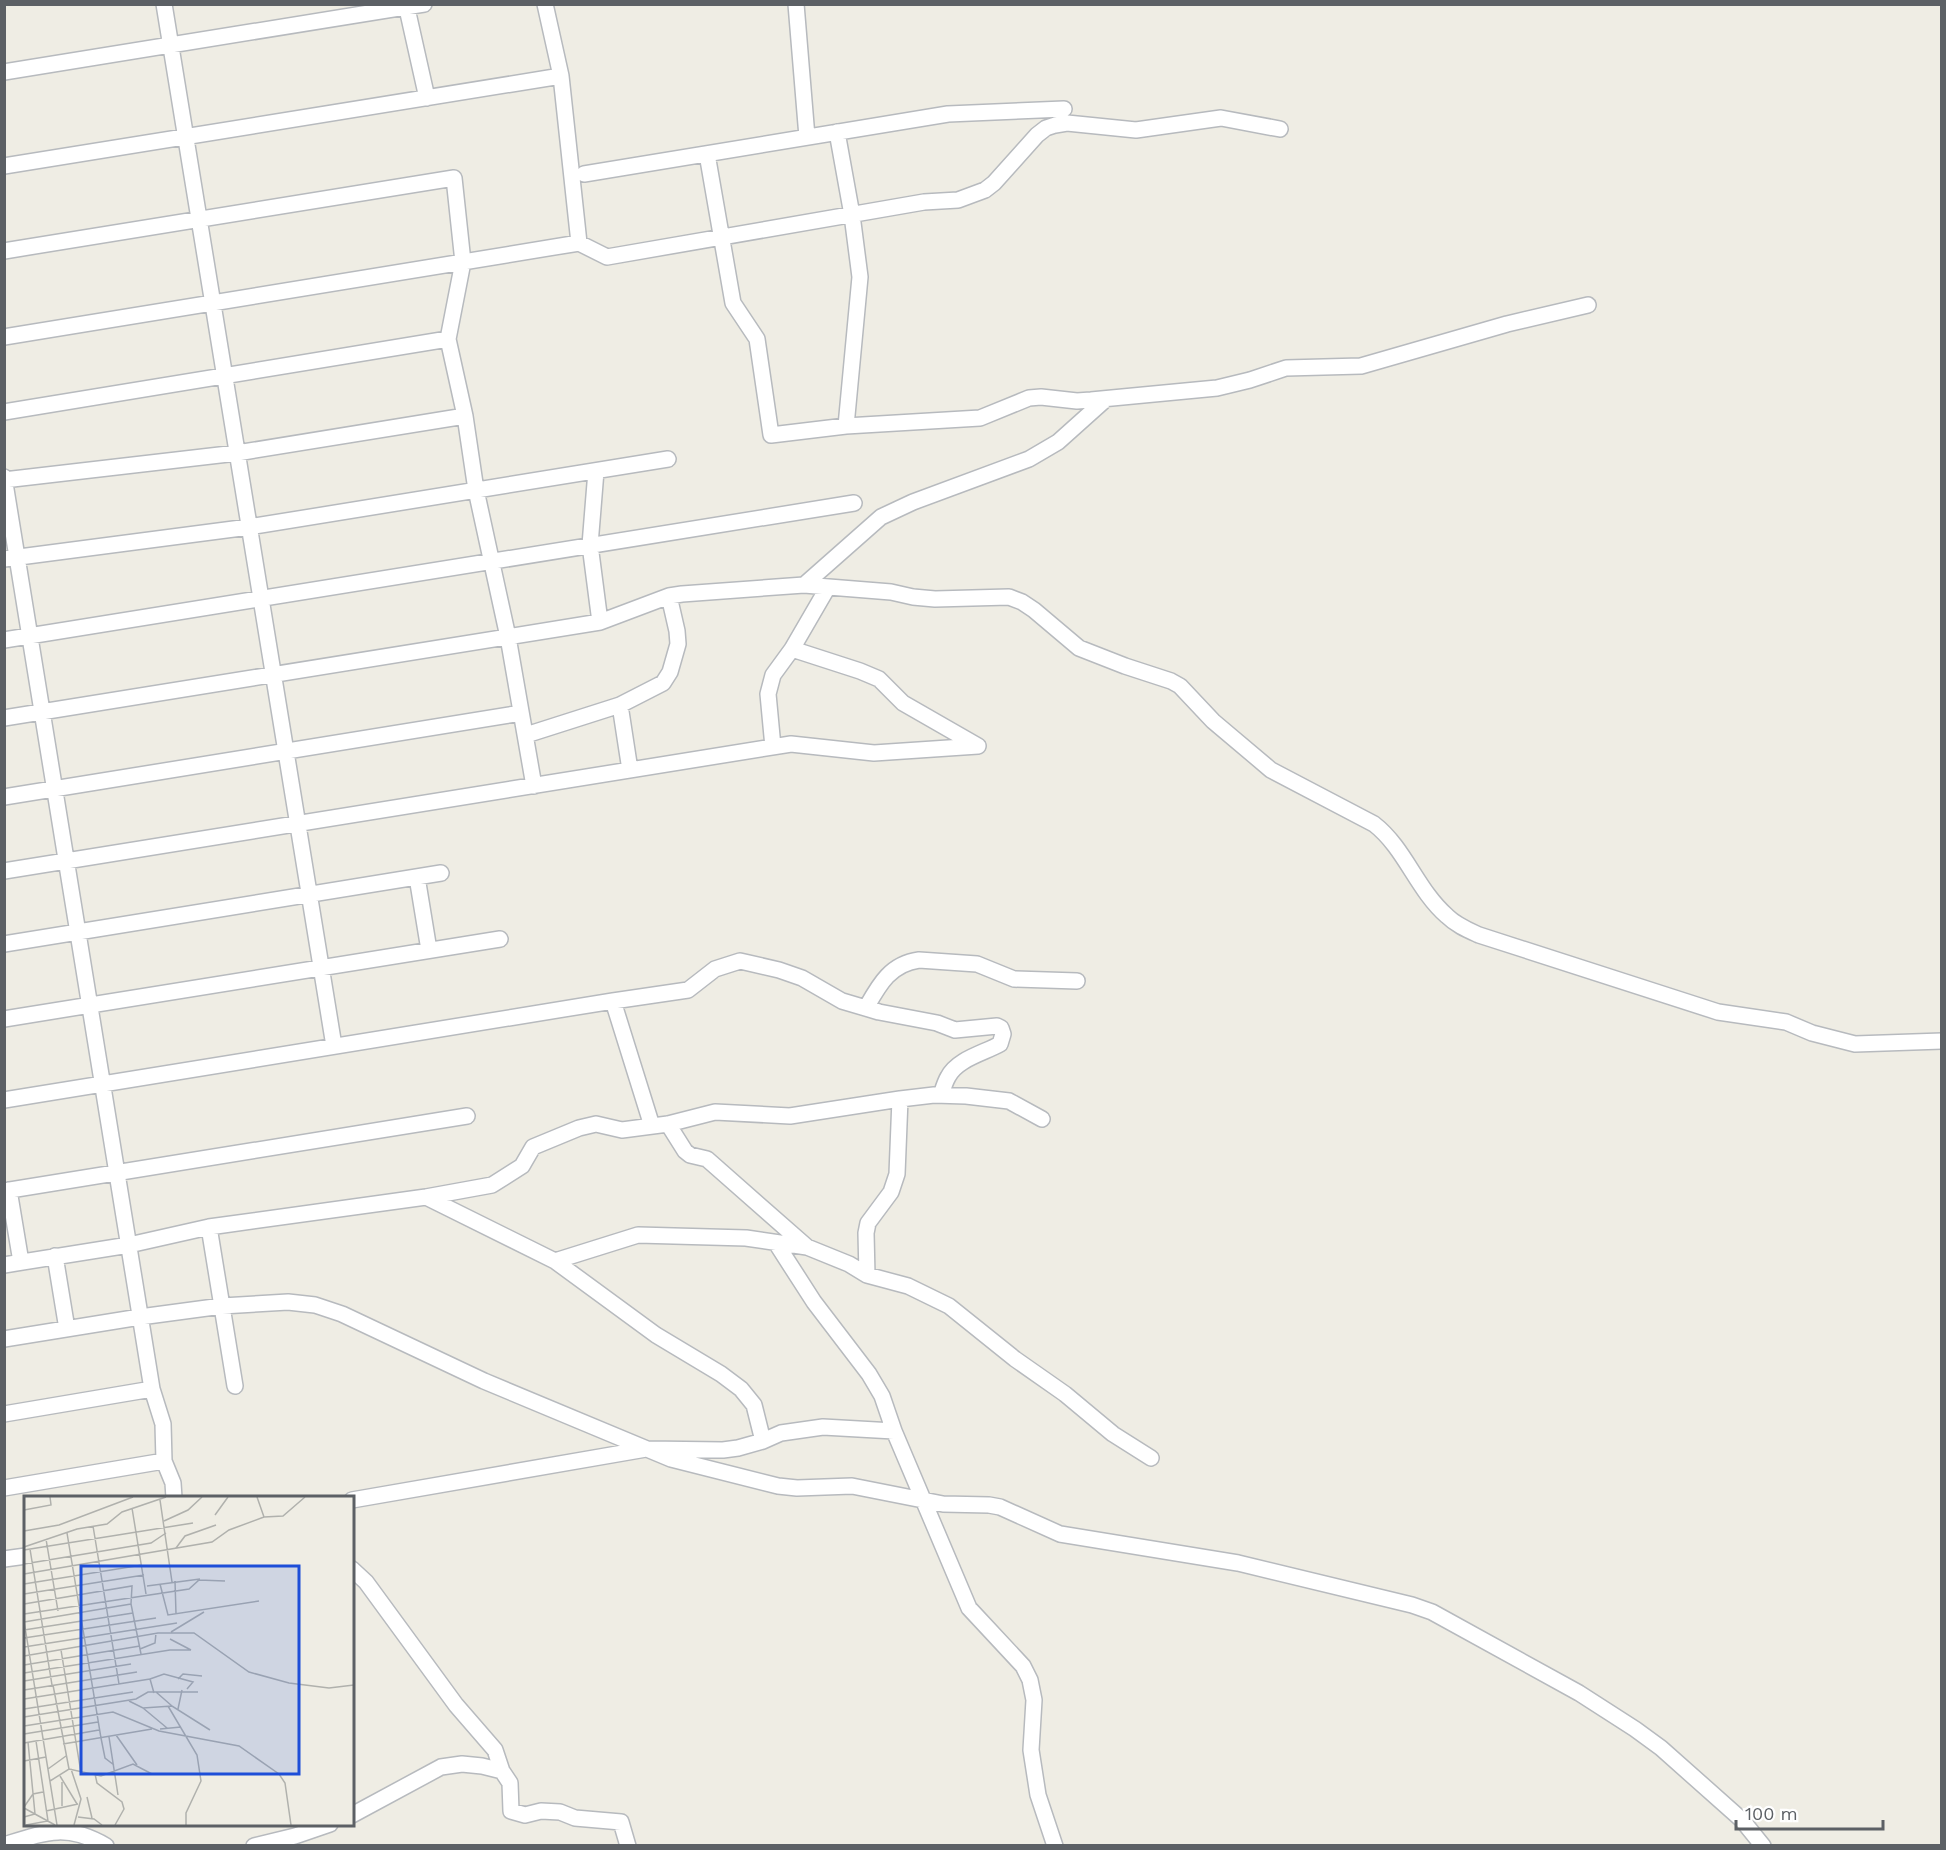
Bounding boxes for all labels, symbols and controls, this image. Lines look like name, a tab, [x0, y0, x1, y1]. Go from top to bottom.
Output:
inset map	[24, 1496, 354, 1826]
scale bar	[1736, 1793, 1883, 1831]
text: 100 m	[1745, 1803, 1798, 1824]

